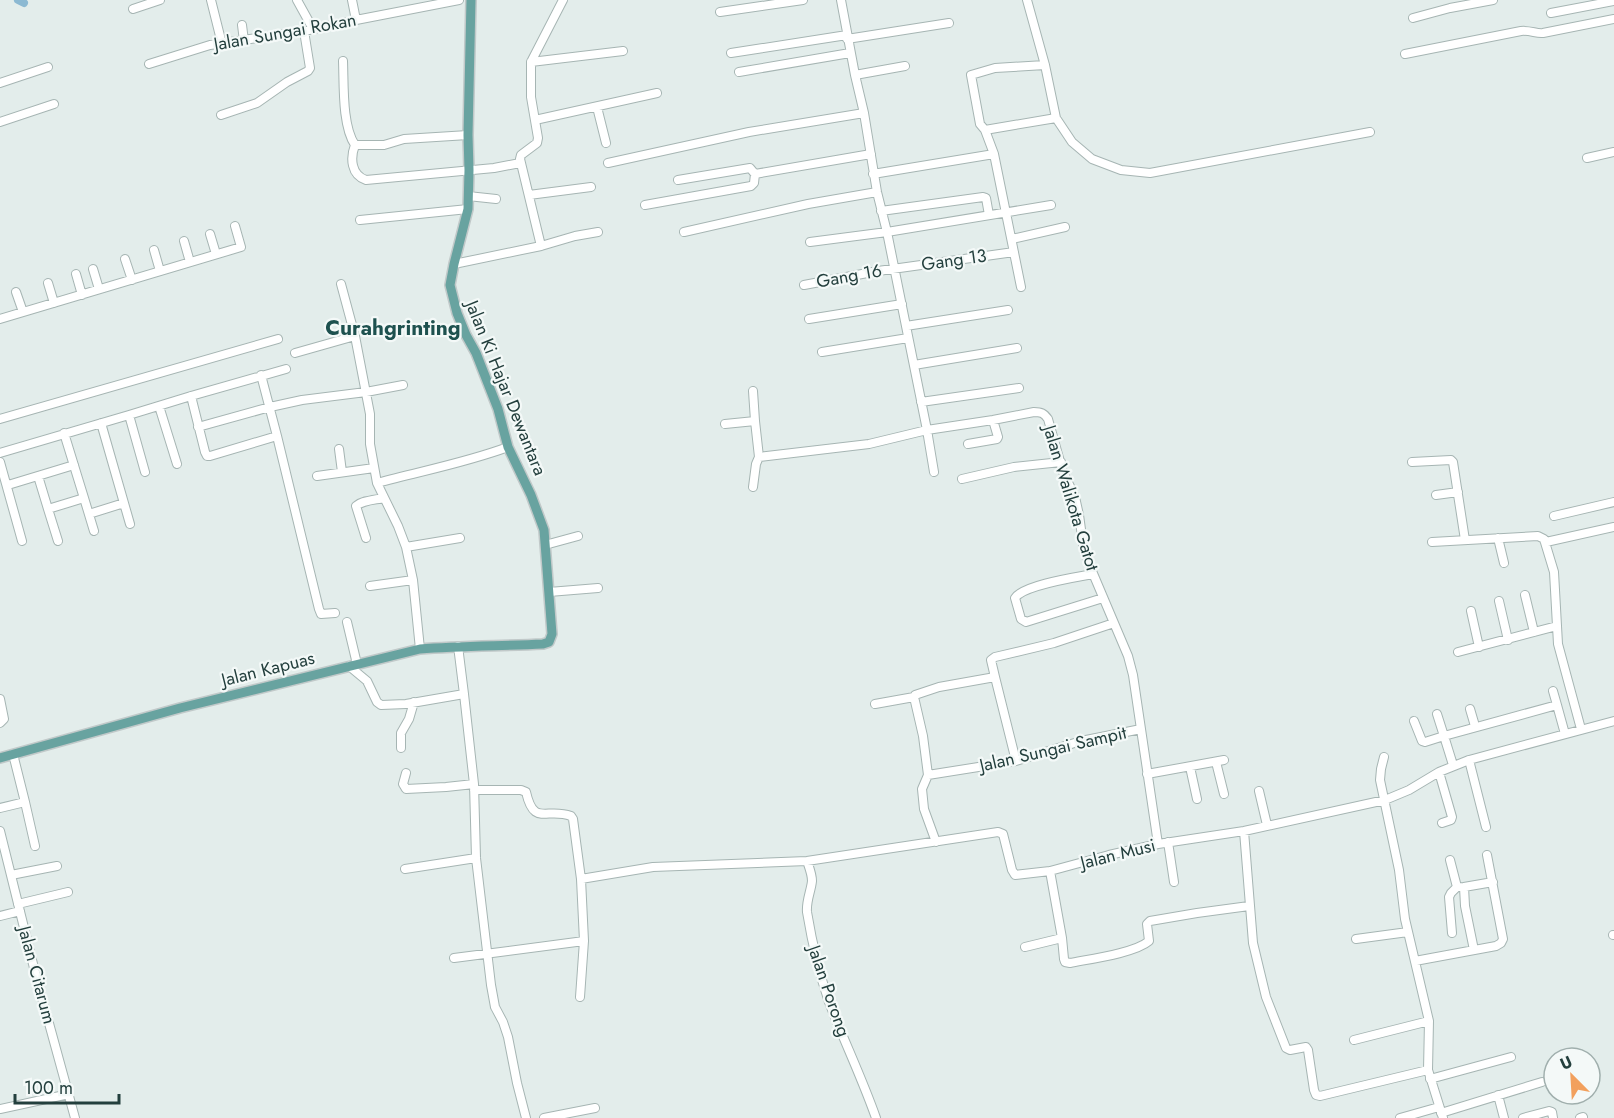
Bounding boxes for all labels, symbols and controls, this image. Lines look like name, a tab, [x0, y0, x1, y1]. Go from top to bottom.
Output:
street label: Jalan Sungai Rokan	[210, 7, 358, 58]
street label: Gang 13	[920, 243, 988, 277]
street label: Gang 16	[814, 257, 884, 295]
street label: Jalan Ki Hajar Dewantara	[458, 295, 553, 479]
district label: Curahgrinting	[325, 313, 461, 343]
street label: Jalan Walikota Gatot	[1036, 420, 1106, 575]
street label: Jalan Kapuas	[217, 645, 317, 694]
street label: Jalan Sungai Sampit	[975, 719, 1130, 779]
street label: Jalan Musi	[1076, 832, 1158, 876]
street label: Jalan Citarum	[11, 921, 63, 1027]
street label: Jalan Porong	[801, 940, 857, 1040]
north arrow	[1542, 1046, 1602, 1106]
text: U	[1556, 1050, 1576, 1076]
scale bar	[15, 1067, 118, 1105]
text: 100 m	[24, 1075, 73, 1101]

